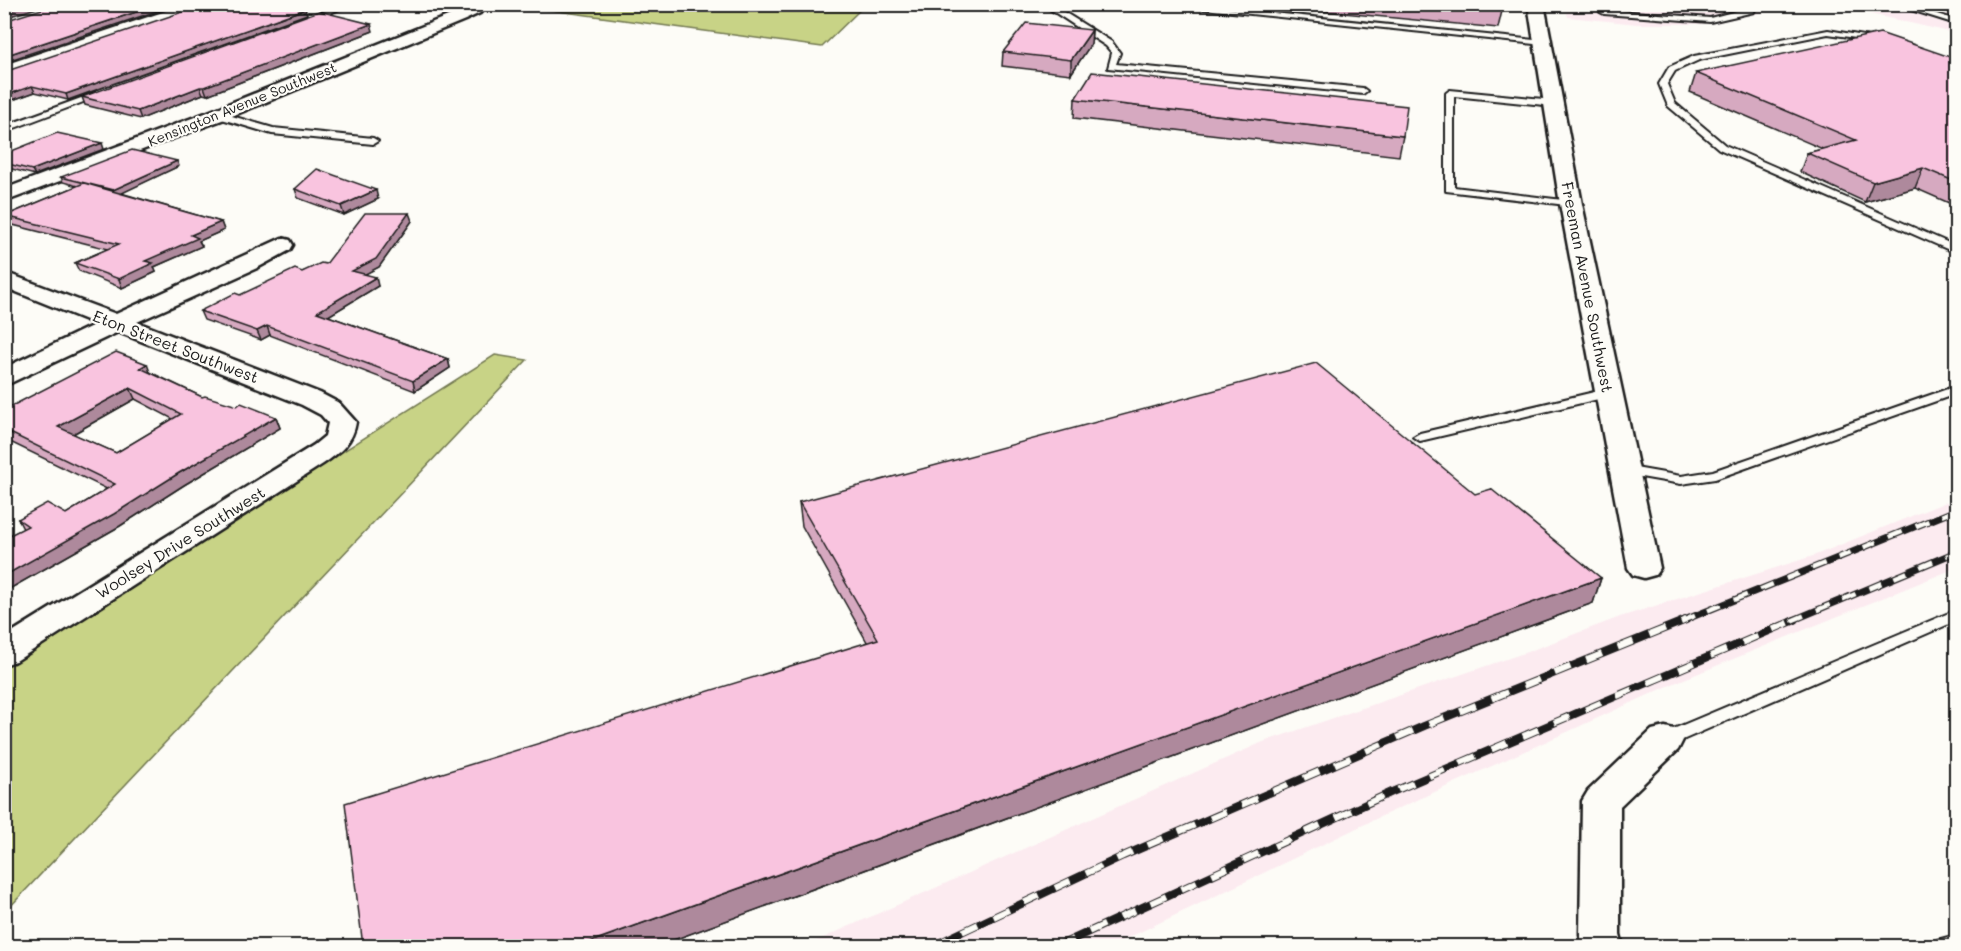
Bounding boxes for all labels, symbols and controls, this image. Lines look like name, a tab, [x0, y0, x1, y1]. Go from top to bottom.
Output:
street label: Kensington Avenue Southwest	[145, 57, 339, 151]
street label: Freeman Avenue Southwest	[1557, 180, 1619, 394]
street label: Eton Street Southwest	[90, 305, 262, 387]
street label: Woolsey Drive Southwest	[91, 481, 269, 603]

